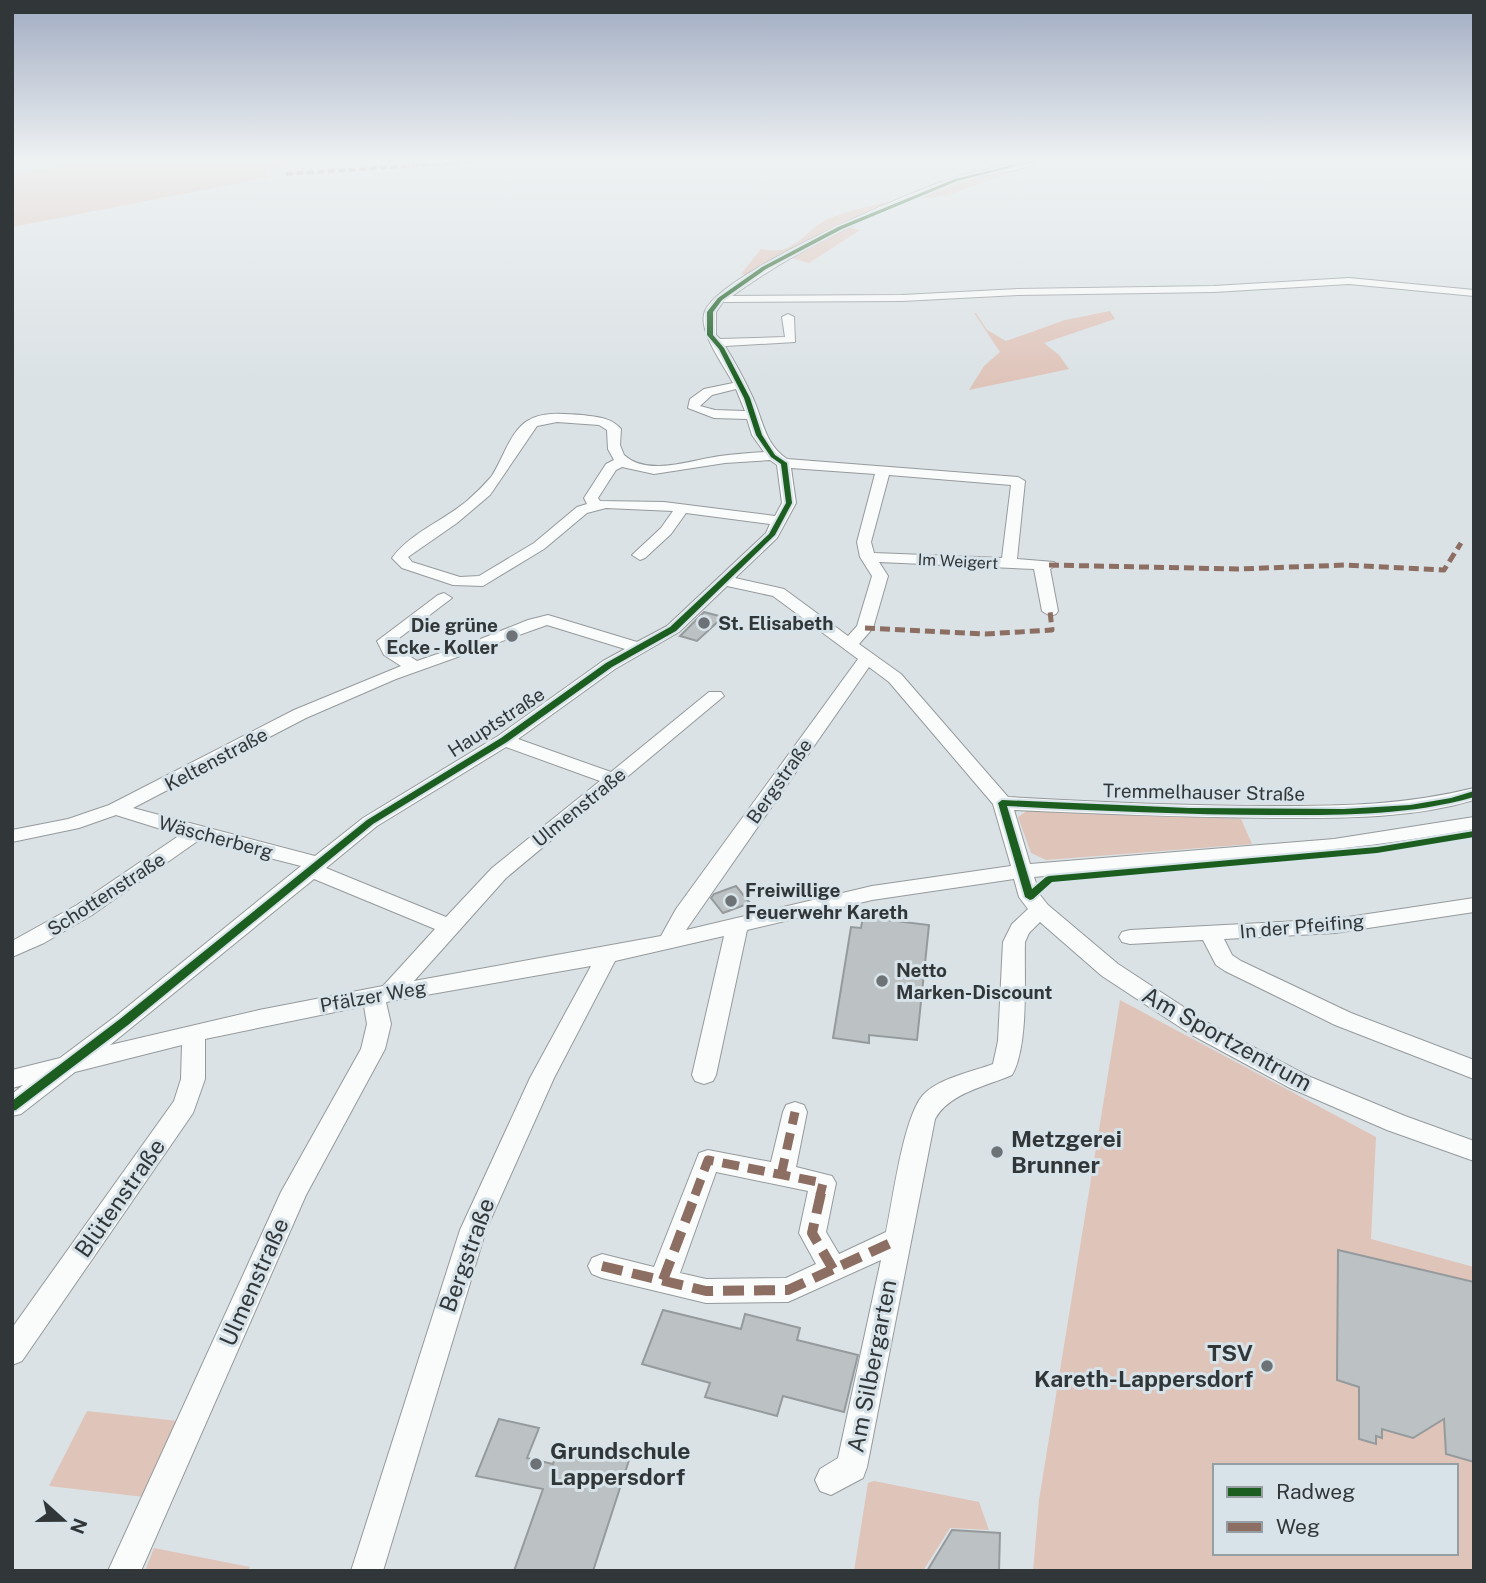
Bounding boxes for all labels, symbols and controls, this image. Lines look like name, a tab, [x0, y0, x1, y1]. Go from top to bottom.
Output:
street label: Im Weigert	[917, 550, 999, 573]
place label: St. Elisabeth	[718, 612, 834, 634]
place label: Die grüne Ecke - Koller	[386, 614, 498, 658]
marker: St. Elisabeth	[696, 615, 712, 631]
marker: Die grüne Ecke - Koller	[504, 628, 520, 644]
street label: Hauptstraße	[444, 683, 548, 761]
street label: Keltenstraße	[161, 723, 271, 795]
street label: Bergstraße	[742, 734, 816, 828]
street label: Ulmenstraße	[528, 763, 630, 851]
street label: Tremmelhauser Straße	[1103, 779, 1305, 805]
street label: Wäscherberg	[156, 811, 276, 863]
street label: Schottenstraße	[43, 848, 169, 940]
place label: Freiwillige Feuerwehr Kareth	[745, 879, 908, 923]
marker: Freiwillige Feuerwehr Kareth	[723, 893, 739, 909]
street label: In der Pfeifing	[1239, 910, 1365, 942]
place label: Netto Marken-Discount	[896, 959, 1052, 1003]
marker: Netto Marken-Discount	[874, 973, 890, 989]
street label: Pfälzer Weg	[318, 976, 428, 1016]
street label: Am Sportzentrum	[1138, 981, 1317, 1096]
place label: Metzgerei Brunner	[1011, 1125, 1122, 1178]
street label: Blütenstraße	[69, 1133, 170, 1262]
marker: Metzgerei Brunner	[989, 1144, 1005, 1160]
street label: Bergstraße	[433, 1194, 500, 1315]
street label: Ulmenstraße	[213, 1214, 294, 1350]
street label: Am Silbergarten	[842, 1277, 902, 1455]
place label: TSV Kareth-Lappersdorf	[1034, 1339, 1253, 1392]
marker: TSV Kareth-Lappersdorf	[1259, 1358, 1275, 1374]
place label: Grundschule Lappersdorf	[550, 1437, 690, 1490]
marker: Grundschule Lappersdorf	[528, 1456, 544, 1472]
legend	[1213, 1464, 1458, 1555]
text: Radweg	[1276, 1479, 1355, 1504]
north arrow	[28, 1485, 98, 1555]
text: Weg	[1276, 1514, 1320, 1539]
text: N	[66, 1515, 92, 1537]

